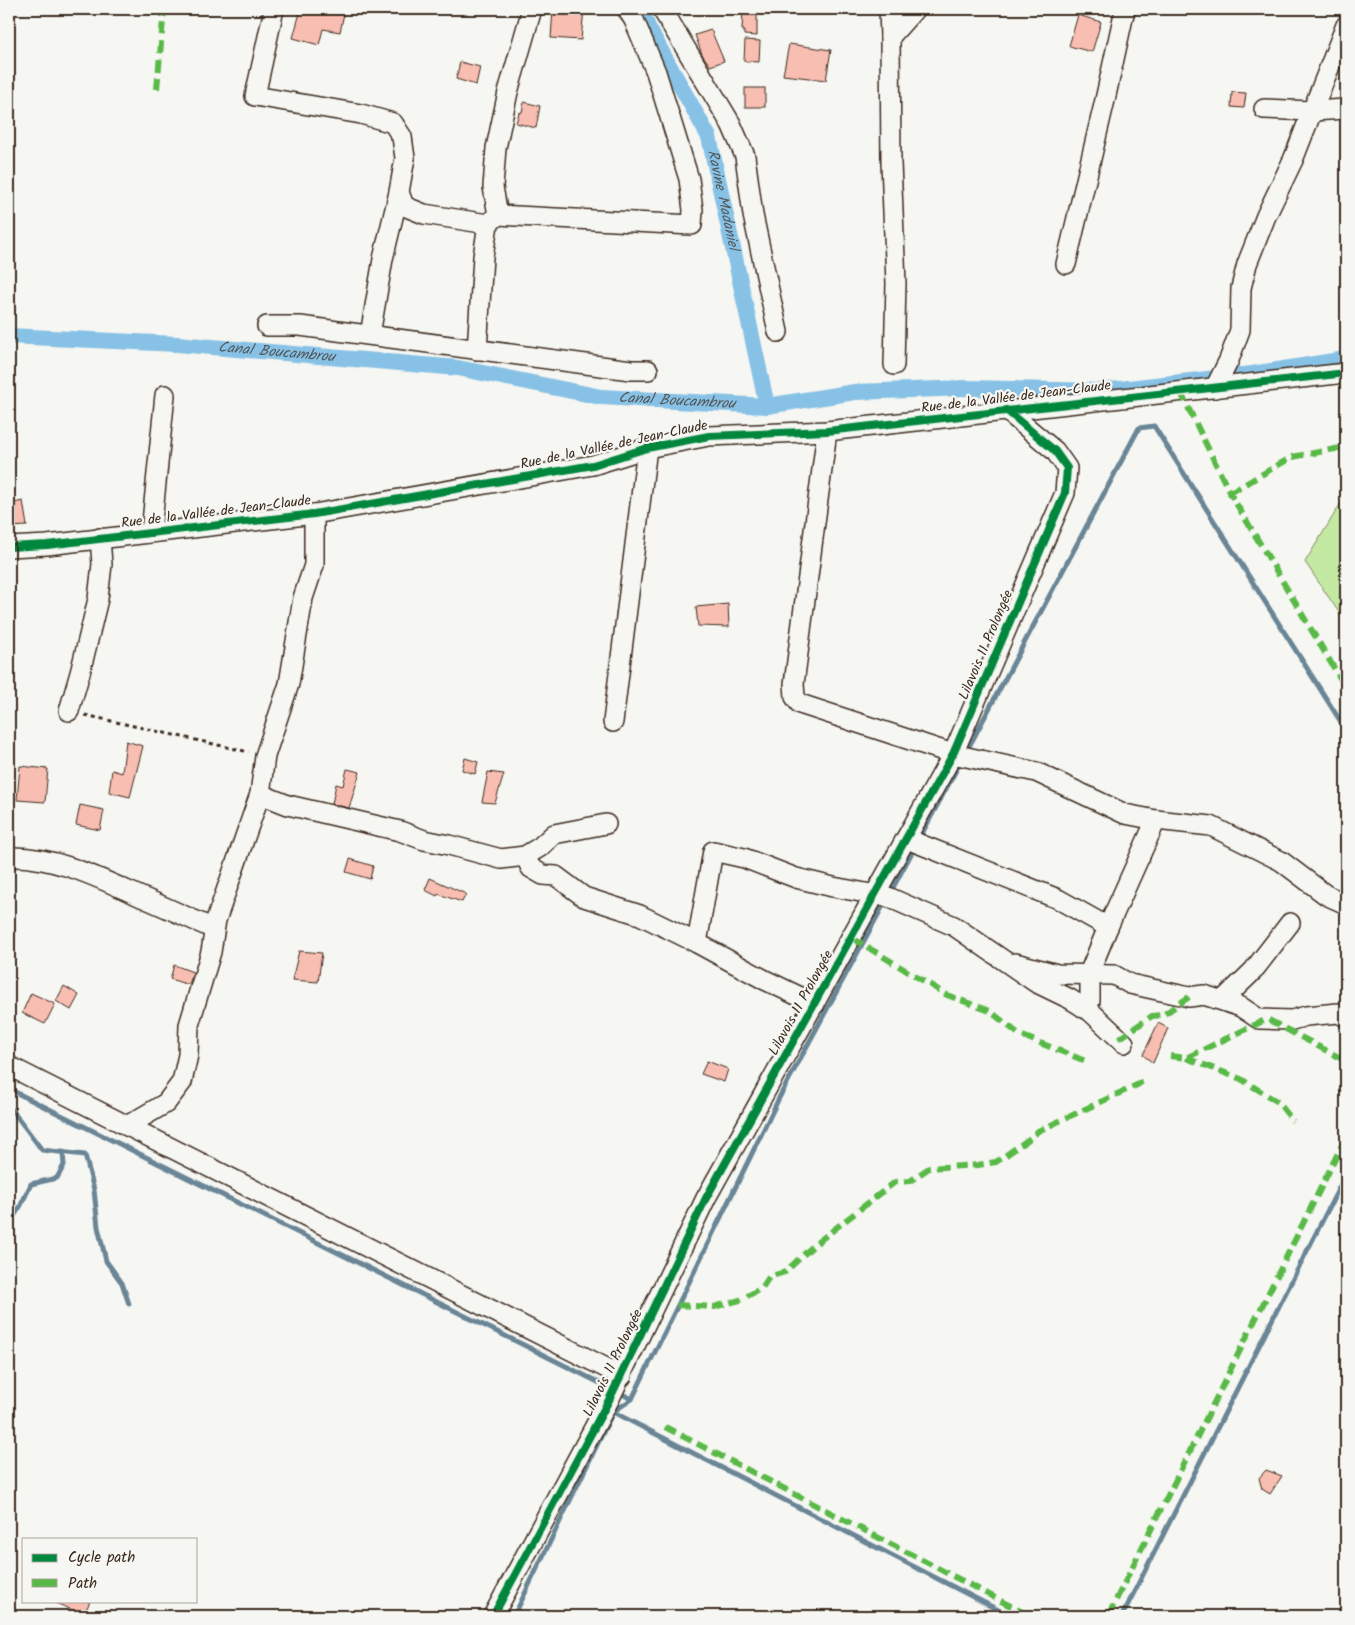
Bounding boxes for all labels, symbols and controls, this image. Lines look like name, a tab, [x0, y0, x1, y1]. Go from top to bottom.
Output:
water label: Ravine Madaniel	[700, 148, 746, 256]
water label: Canal Boucambrou	[217, 336, 338, 370]
street label: Rue de la Vallée de Jean-Claude	[920, 374, 1113, 420]
water label: Canal Boucambrou	[618, 386, 738, 416]
street label: Rue de la Vallée de Jean-Claude	[518, 414, 710, 476]
street label: Rue de la Vallée de Jean-Claude	[120, 489, 313, 535]
street label: Lilavois 11 Prolongée	[953, 586, 1019, 703]
street label: Lilavois 11 Prolongée	[763, 946, 839, 1060]
street label: Lilavois 11 Prolongée	[577, 1305, 649, 1421]
legend	[22, 1538, 198, 1602]
text: Cycle path	[68, 1546, 135, 1570]
text: Path	[68, 1572, 97, 1596]

